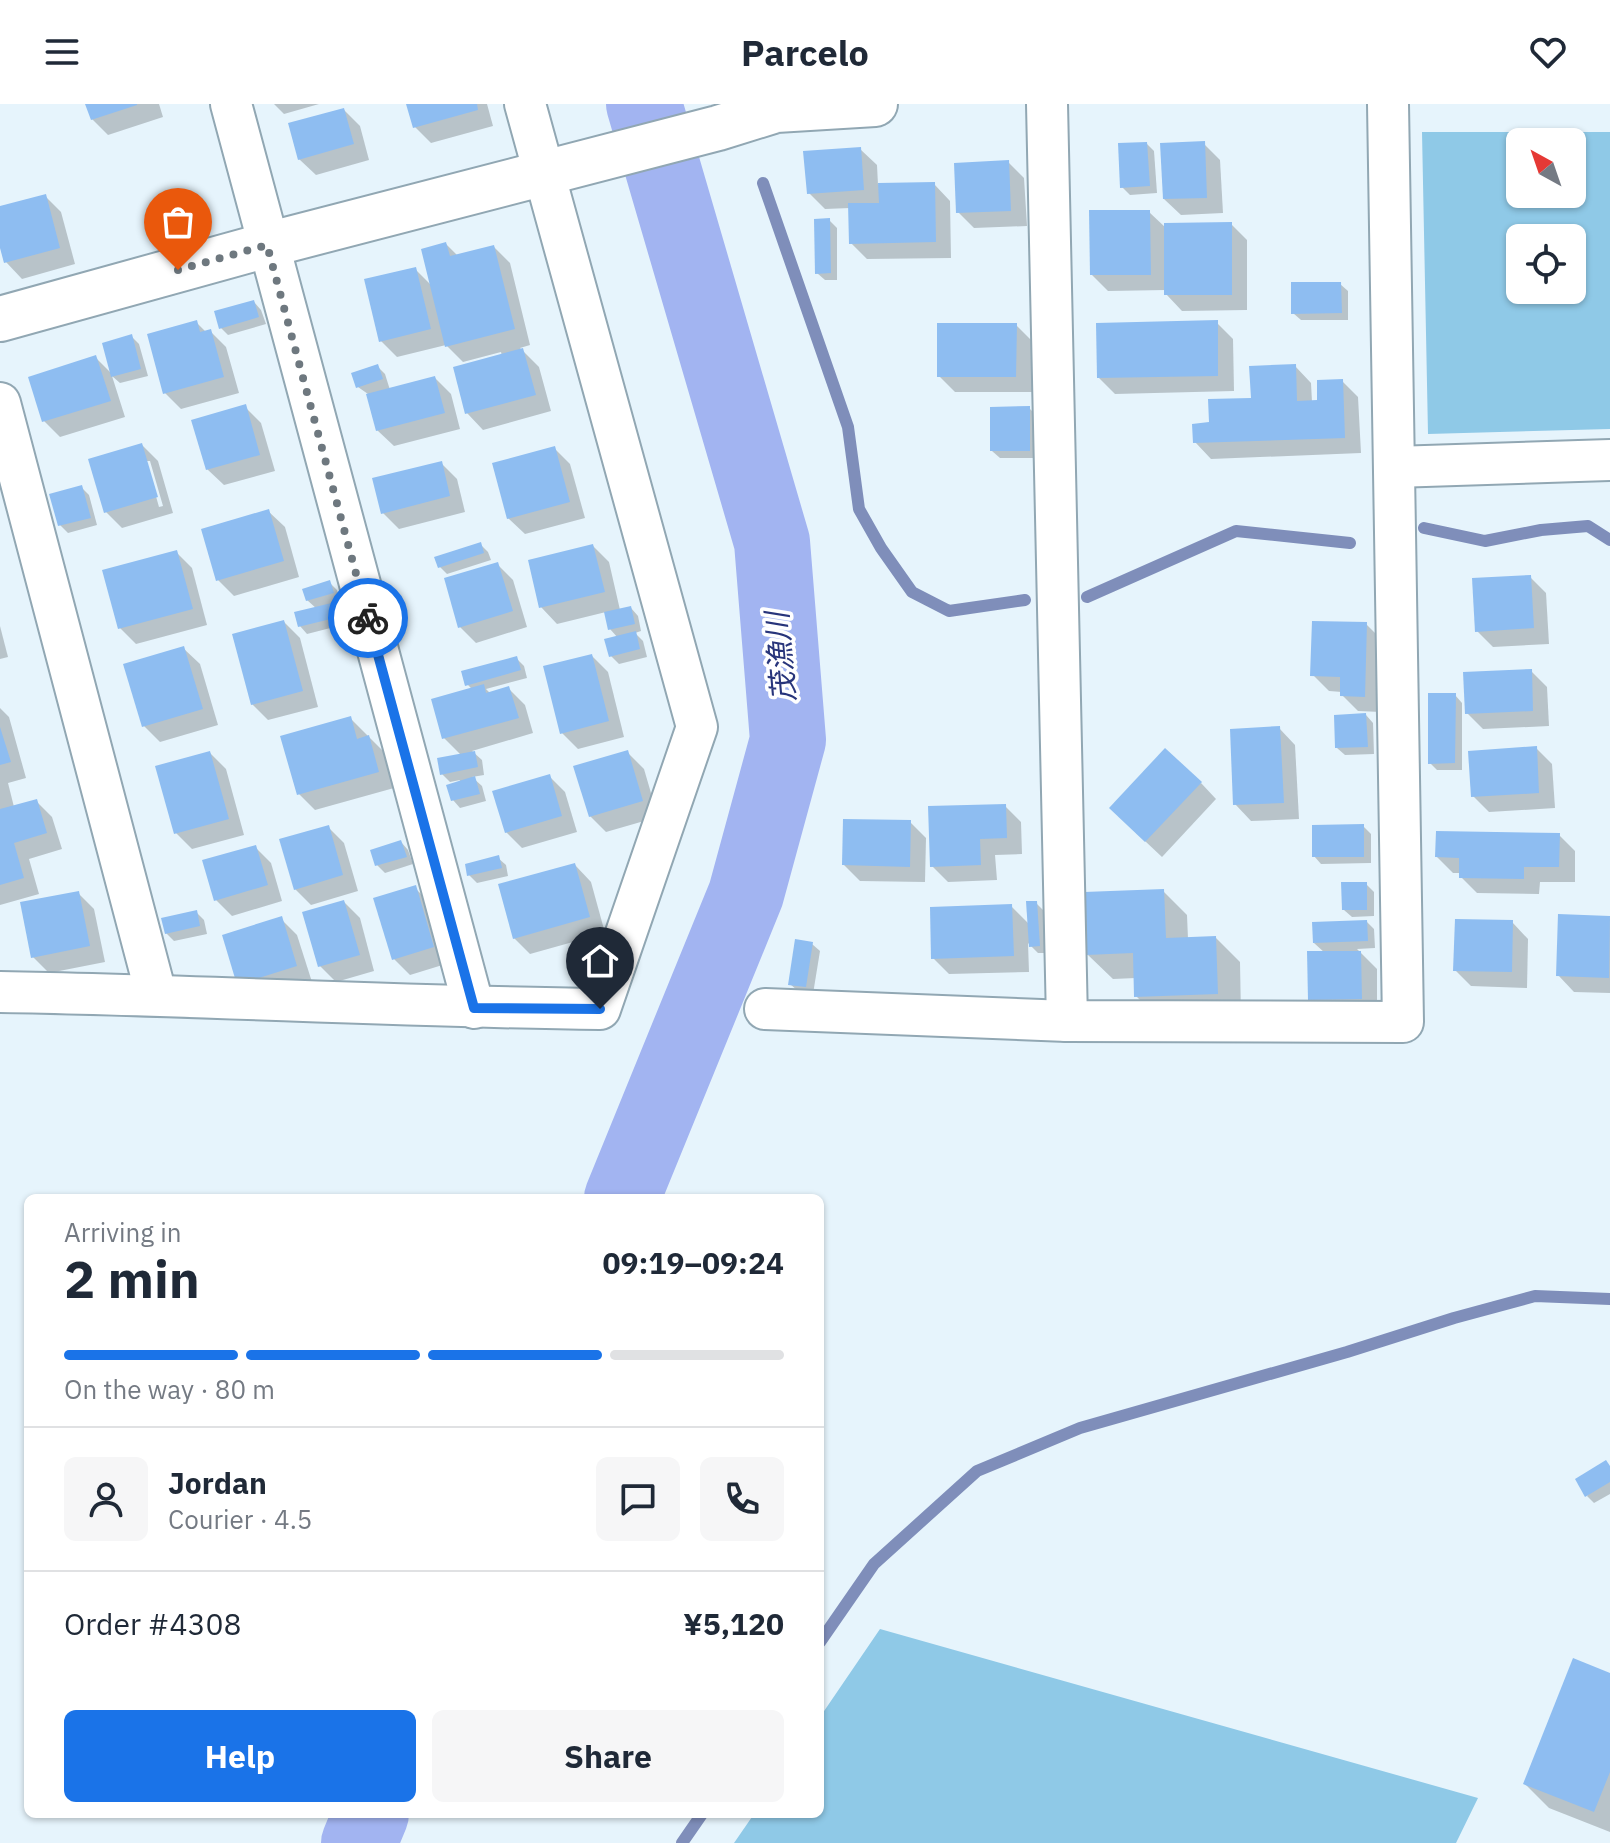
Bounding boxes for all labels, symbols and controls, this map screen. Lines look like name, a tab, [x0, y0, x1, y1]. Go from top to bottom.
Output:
text: Parcelo	[741, 29, 869, 76]
icon: menu	[40, 30, 84, 74]
icon: heart	[1526, 30, 1570, 74]
north arrow	[1506, 128, 1586, 208]
map controls	[1506, 128, 1586, 304]
pin	[144, 188, 212, 270]
icon: bag	[156, 200, 200, 244]
button: locate	[1506, 224, 1586, 304]
courier	[328, 578, 408, 658]
icon: bike	[346, 596, 390, 640]
water label: 茂漁川	[756, 608, 803, 704]
pin	[566, 927, 634, 1009]
icon: home	[578, 939, 622, 983]
text: Arriving in	[64, 1215, 181, 1249]
text: 09:19–09:24	[603, 1243, 784, 1282]
text: 2 min	[64, 1245, 200, 1312]
text: On the way · 80 m	[64, 1372, 275, 1406]
button: person	[64, 1457, 148, 1541]
button: chat	[596, 1457, 680, 1541]
button: phone	[700, 1457, 784, 1541]
text: Jordan	[168, 1463, 267, 1502]
text: Courier · 4.5	[168, 1502, 312, 1536]
text: Order #4308	[64, 1604, 241, 1643]
text: ¥5,120	[683, 1604, 784, 1643]
button: Help	[64, 1710, 416, 1802]
button: Share	[432, 1710, 784, 1802]

